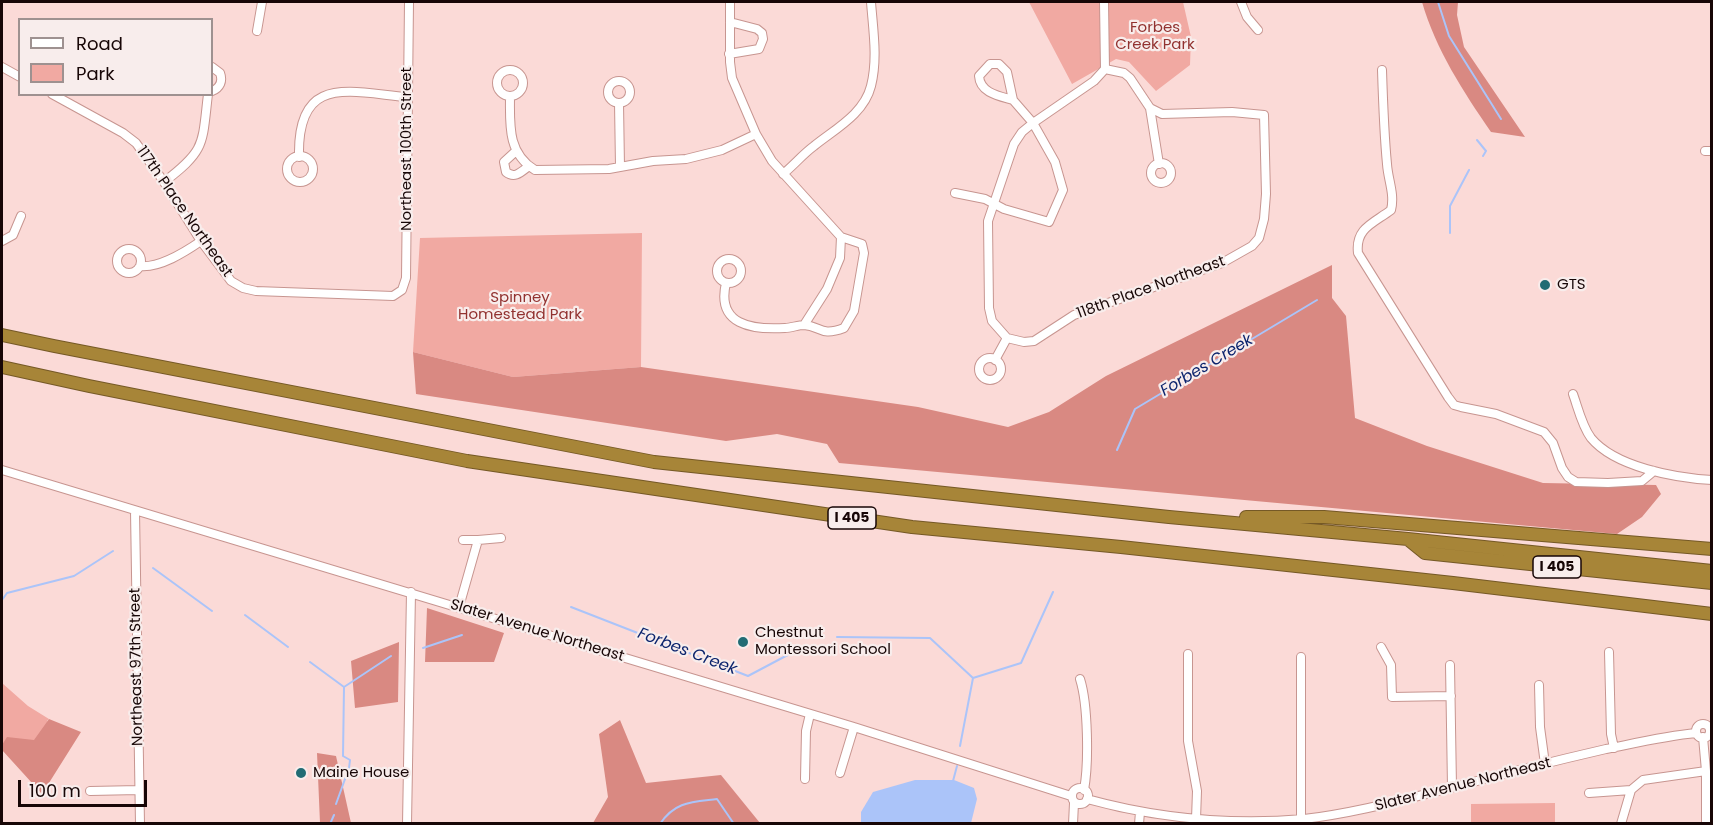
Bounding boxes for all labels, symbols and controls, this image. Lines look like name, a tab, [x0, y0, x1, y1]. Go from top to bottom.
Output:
legend	[18, 18, 213, 96]
park label: Forbes Creek Park	[1115, 19, 1195, 54]
text: Road	[76, 31, 123, 56]
text: Park	[76, 61, 115, 86]
street label: Northeast 100th Street	[398, 67, 416, 231]
street label: 117th Place Northeast	[132, 143, 236, 281]
street label: 118th Place Northeast	[1074, 253, 1228, 323]
place label: GTS	[1557, 276, 1586, 294]
marker: GTS	[1538, 278, 1552, 292]
park label: Spinney Homestead Park	[458, 289, 582, 324]
water label: Forbes Creek	[1157, 331, 1257, 401]
road number: I 405	[828, 507, 876, 529]
road number: I 405	[1533, 556, 1581, 578]
street label: Northeast 97th Street	[127, 588, 147, 746]
street label: Slater Avenue Northeast	[448, 596, 626, 666]
water label: Forbes Creek	[635, 624, 739, 680]
place label: Chestnut Montessori School	[755, 624, 891, 659]
marker: Chestnut Montessori School	[736, 635, 750, 649]
street label: Slater Avenue Northeast	[1373, 754, 1553, 816]
place label: Maine House	[313, 764, 409, 782]
marker: Maine House	[294, 766, 308, 780]
scale bar	[21, 768, 150, 806]
text: 100 m	[29, 778, 81, 803]

